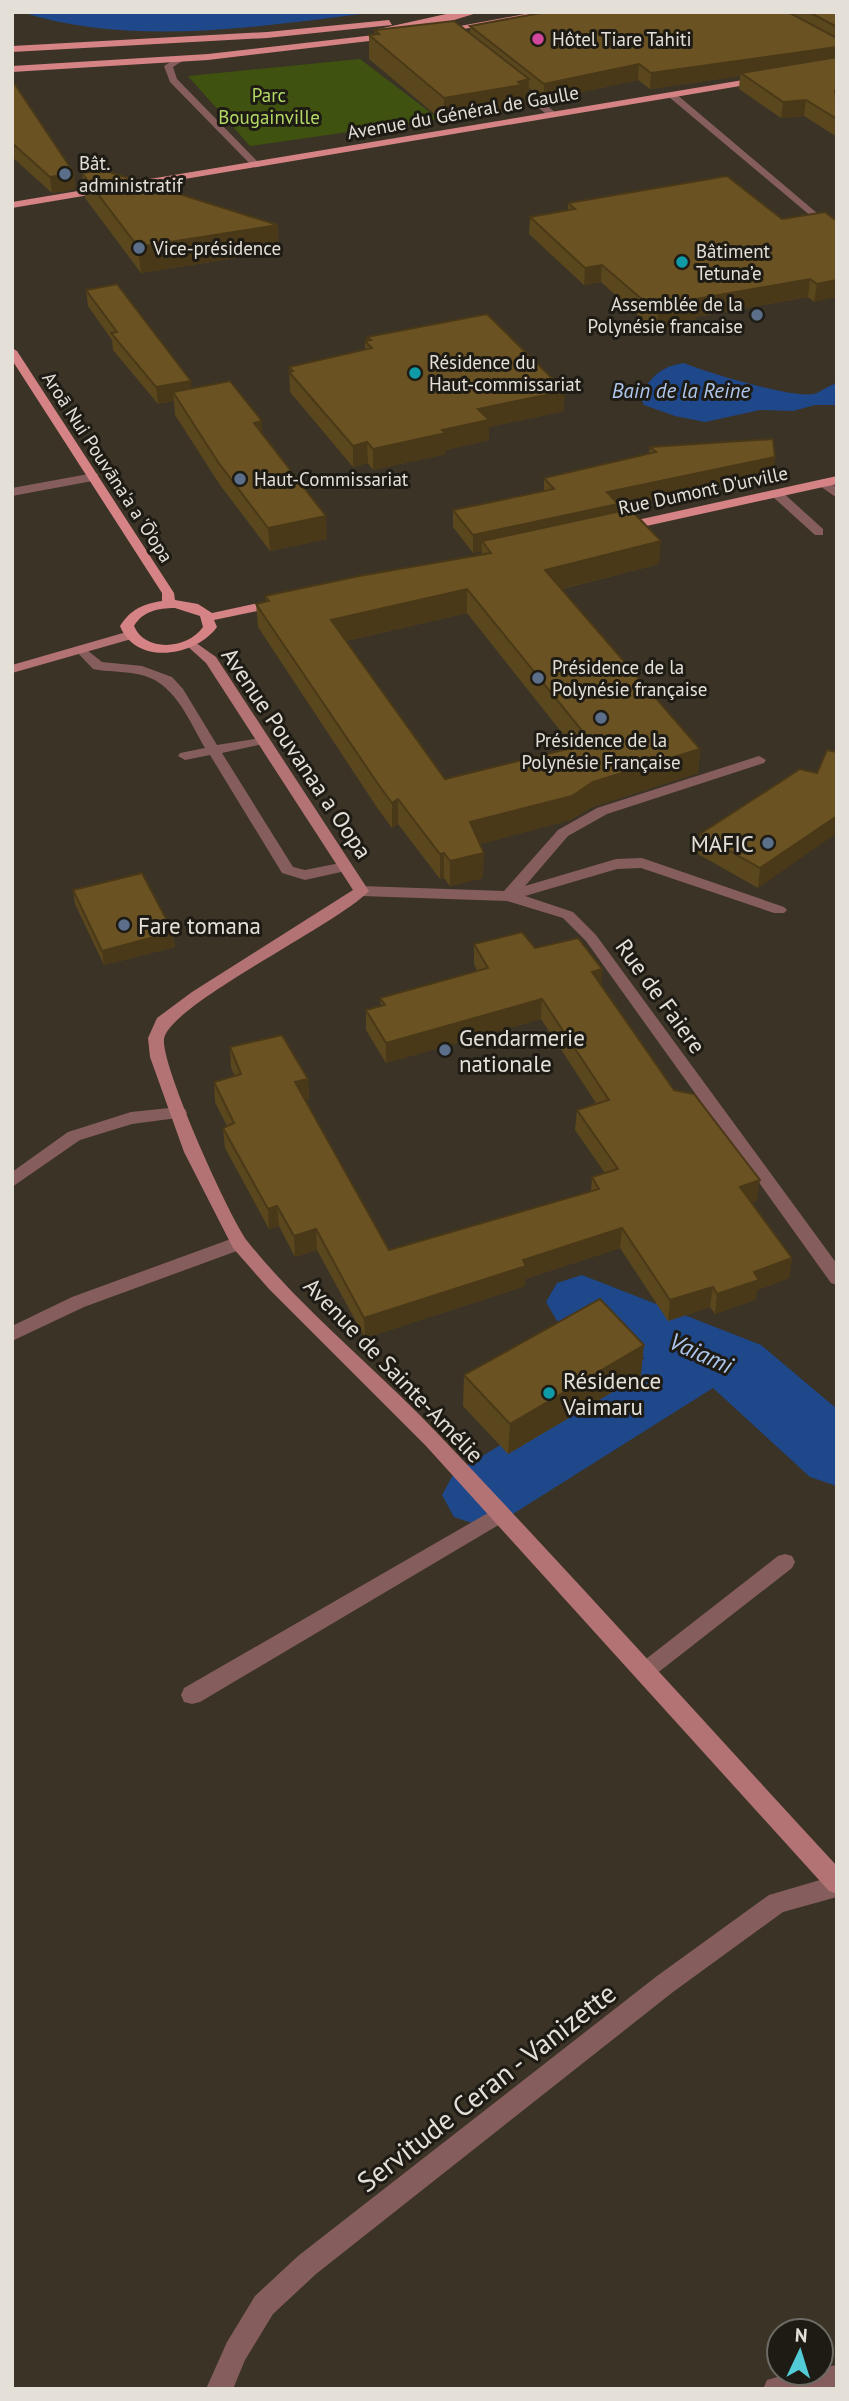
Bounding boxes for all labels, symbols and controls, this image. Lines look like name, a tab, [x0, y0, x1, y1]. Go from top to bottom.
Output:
place label: Hôtel Tiare Tahiti	[552, 27, 692, 51]
marker: Hôtel Tiare Tahiti	[530, 31, 546, 47]
street label: Avenue du Général de Gaulle	[345, 80, 581, 144]
park label: Parc Bougainville	[218, 83, 320, 129]
place label: Bât. administratif	[79, 151, 184, 197]
marker: Bât. administratif	[57, 166, 73, 182]
place label: Vice-présidence	[152, 236, 281, 260]
place label: Bâtiment Tetuna’e	[696, 239, 771, 285]
marker: Vice-présidence	[131, 240, 147, 256]
marker: Bâtiment Tetuna’e	[674, 254, 690, 270]
place label: Assemblée de la Polynésie francaise	[588, 292, 743, 338]
marker: Assemblée de la Polynésie francaise	[749, 307, 765, 323]
place label: Résidence du Haut-commissariat	[429, 350, 582, 396]
marker: Résidence du Haut-commissariat	[407, 365, 423, 381]
street label: Aroā Nui Pouvāna'a a 'Ō'opa	[37, 367, 179, 567]
water label: Bain de la Reine	[612, 377, 750, 404]
street label: Rue Dumont D'urville	[616, 460, 790, 520]
place label: Haut-Commissariat	[254, 467, 409, 491]
marker: Haut-Commissariat	[232, 471, 248, 487]
street label: Avenue Pouvanaa a Oopa	[216, 642, 378, 864]
place label: Présidence de la Polynésie française	[552, 655, 707, 701]
marker: Présidence de la Polynésie française	[530, 670, 546, 686]
marker: Présidence de la Polynésie Française	[593, 710, 609, 726]
place label: Présidence de la Polynésie Française	[521, 728, 681, 774]
place label: MAFIC	[691, 829, 754, 858]
marker: MAFIC	[760, 835, 776, 851]
place label: Fare tomana	[138, 911, 261, 940]
marker: Fare tomana	[116, 917, 132, 933]
street label: Rue de Faiere	[610, 933, 712, 1059]
place label: Gendarmerie nationale	[459, 1023, 585, 1078]
marker: Gendarmerie nationale	[437, 1042, 453, 1058]
street label: Avenue de Sainte-Amélie	[298, 1271, 490, 1469]
water label: Vaiami	[664, 1325, 738, 1381]
place label: Résidence Vaimaru	[562, 1366, 661, 1421]
marker: Résidence Vaimaru	[541, 1385, 557, 1401]
street label: Servitude Ceran - Vanizette	[349, 1974, 623, 2200]
north arrow	[765, 2317, 835, 2387]
text: N	[794, 2323, 808, 2347]

